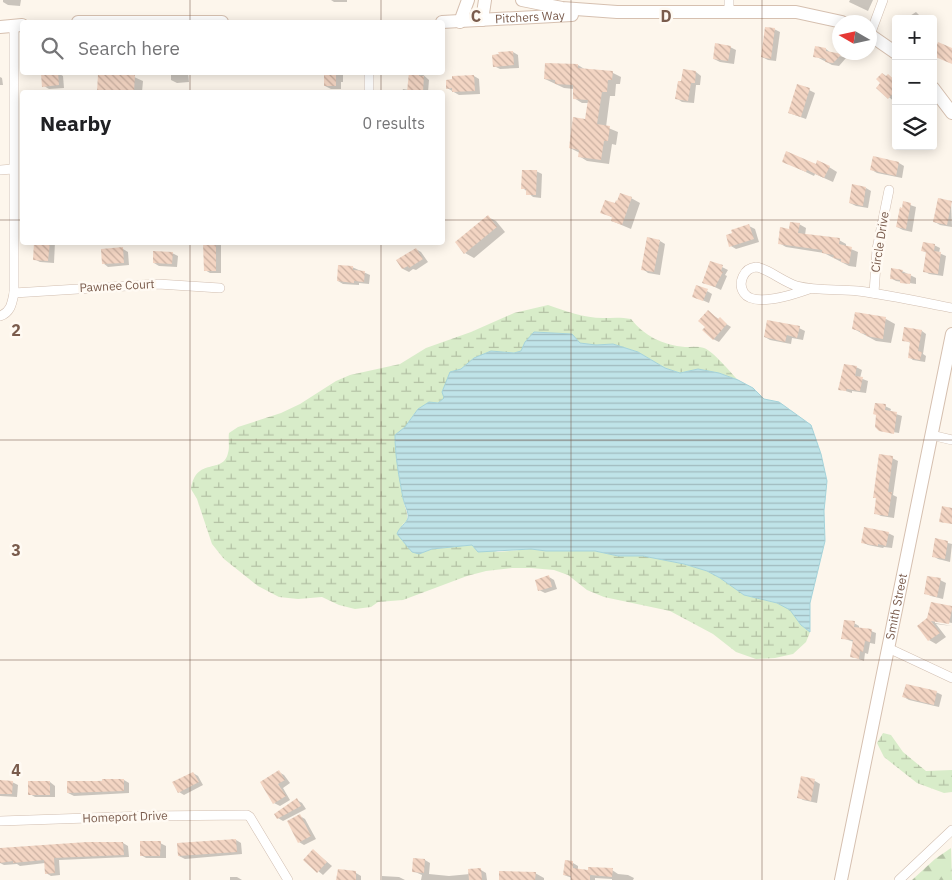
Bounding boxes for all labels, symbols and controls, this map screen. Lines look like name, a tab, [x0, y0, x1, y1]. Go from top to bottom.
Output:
text: C	[471, 6, 481, 26]
text: D	[660, 6, 672, 26]
street label: Pitchers Way	[495, 7, 565, 26]
north arrow	[832, 15, 877, 60]
map controls	[892, 15, 937, 150]
button: +	[892, 15, 937, 60]
search box	[20, 20, 445, 75]
icon: search	[38, 34, 66, 62]
text: Search here	[78, 36, 180, 60]
button: −	[892, 60, 937, 105]
button: layers	[892, 105, 937, 150]
text: Nearby	[40, 109, 111, 137]
text: 0 results	[362, 113, 425, 133]
street label: Circle Drive	[867, 210, 892, 273]
street label: Pawnee Court	[79, 276, 155, 295]
text: 2	[11, 320, 21, 340]
text: 3	[11, 540, 21, 560]
street label: Smith Street	[882, 572, 910, 641]
text: 4	[11, 760, 21, 780]
street label: Homeport Drive	[82, 808, 168, 825]

